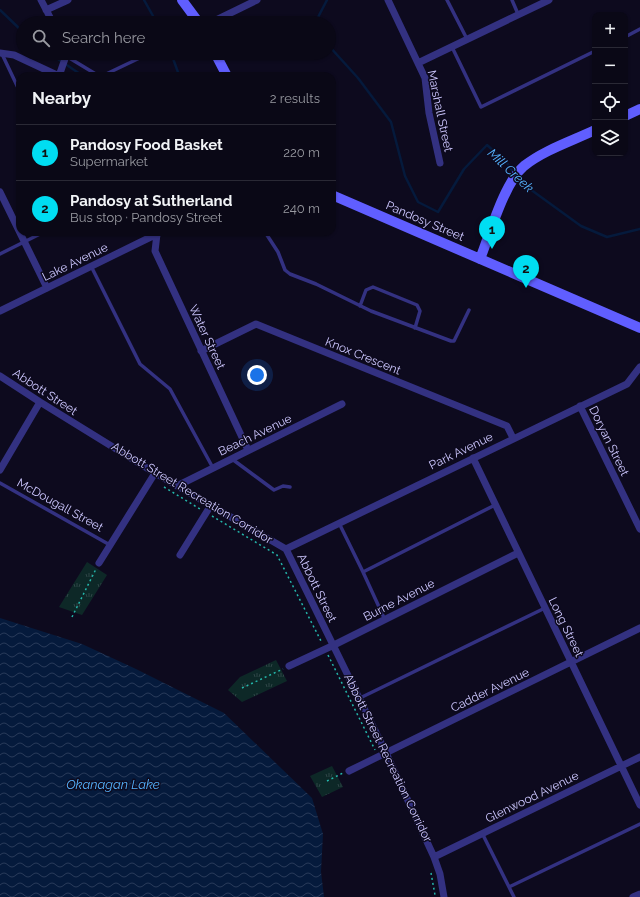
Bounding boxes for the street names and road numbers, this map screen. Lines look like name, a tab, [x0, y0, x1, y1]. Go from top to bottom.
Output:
street label: Marshall Street	[425, 69, 455, 153]
street label: Pandosy Street	[384, 198, 466, 244]
street label: Lake Avenue	[40, 240, 110, 284]
street label: Water Street	[186, 302, 228, 372]
street label: Knox Crescent	[323, 334, 403, 378]
street label: Abbott Street	[10, 366, 80, 418]
street label: Doryan Street	[586, 404, 632, 478]
street label: Beach Avenue	[216, 411, 294, 459]
street label: Park Avenue	[427, 430, 495, 472]
street label: Abbott Street Recreation Corridor	[109, 439, 276, 547]
street label: McDougall Street	[14, 476, 106, 534]
street label: Abbott Street	[294, 552, 340, 624]
street label: Burne Avenue	[361, 576, 437, 624]
street label: Long Street	[546, 595, 586, 659]
street label: Cadder Avenue	[449, 665, 531, 715]
street label: Abbott Street Recreation Corridor	[341, 672, 435, 845]
street label: Glenwood Avenue	[483, 768, 581, 826]

